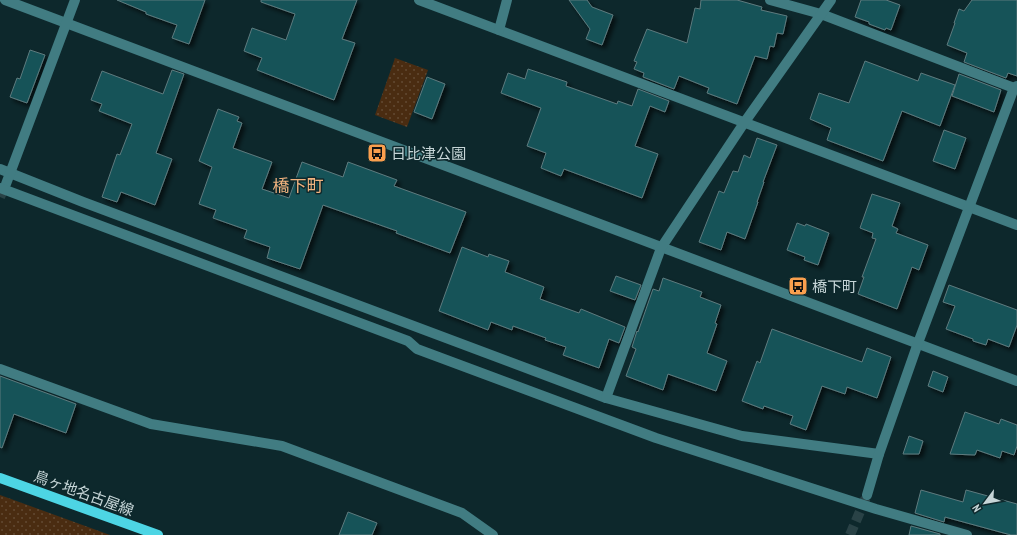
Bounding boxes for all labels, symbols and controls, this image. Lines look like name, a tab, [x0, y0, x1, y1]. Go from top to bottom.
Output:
bus stop icon: 日比津公園	[366, 142, 388, 164]
place label: 日比津公園	[391, 144, 466, 163]
district label: 橋下町	[273, 175, 324, 197]
bus stop icon: 橋下町	[787, 275, 809, 297]
place label: 橋下町	[812, 277, 857, 296]
street label: 鳥ヶ地名古屋線	[31, 466, 137, 520]
north arrow	[965, 483, 1005, 523]
text: N	[969, 502, 984, 515]

